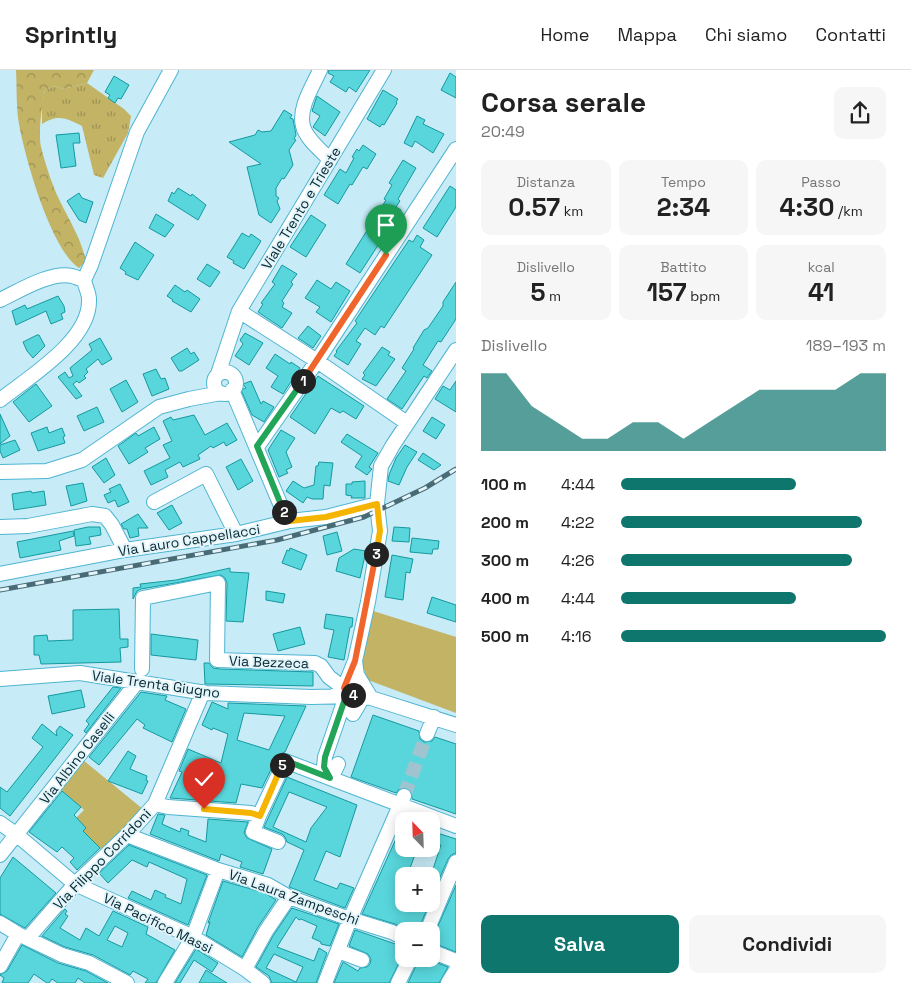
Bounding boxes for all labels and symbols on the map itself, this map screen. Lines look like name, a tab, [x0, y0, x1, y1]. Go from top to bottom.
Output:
street label: Viale Trento e Trieste	[257, 143, 345, 273]
pin	[365, 204, 407, 255]
pin: 1	[290, 368, 316, 394]
pin: 2	[272, 500, 296, 524]
street label: Via Lauro Cappellacci	[117, 520, 261, 560]
pin: 3	[364, 542, 388, 566]
street label: Via Bezzeca	[229, 652, 309, 672]
street label: Viale Trenta Giugno	[91, 666, 221, 702]
pin: 4	[340, 682, 366, 708]
street label: Via Albino Caselli	[35, 708, 119, 808]
pin: 5	[270, 752, 294, 778]
pin	[183, 758, 225, 809]
street label: Via Filippo Corridoni	[49, 805, 155, 913]
north arrow	[395, 812, 440, 858]
street label: Via Laura Zampeschi	[226, 865, 362, 929]
street label: Via Pacifico Massi	[100, 889, 216, 957]

